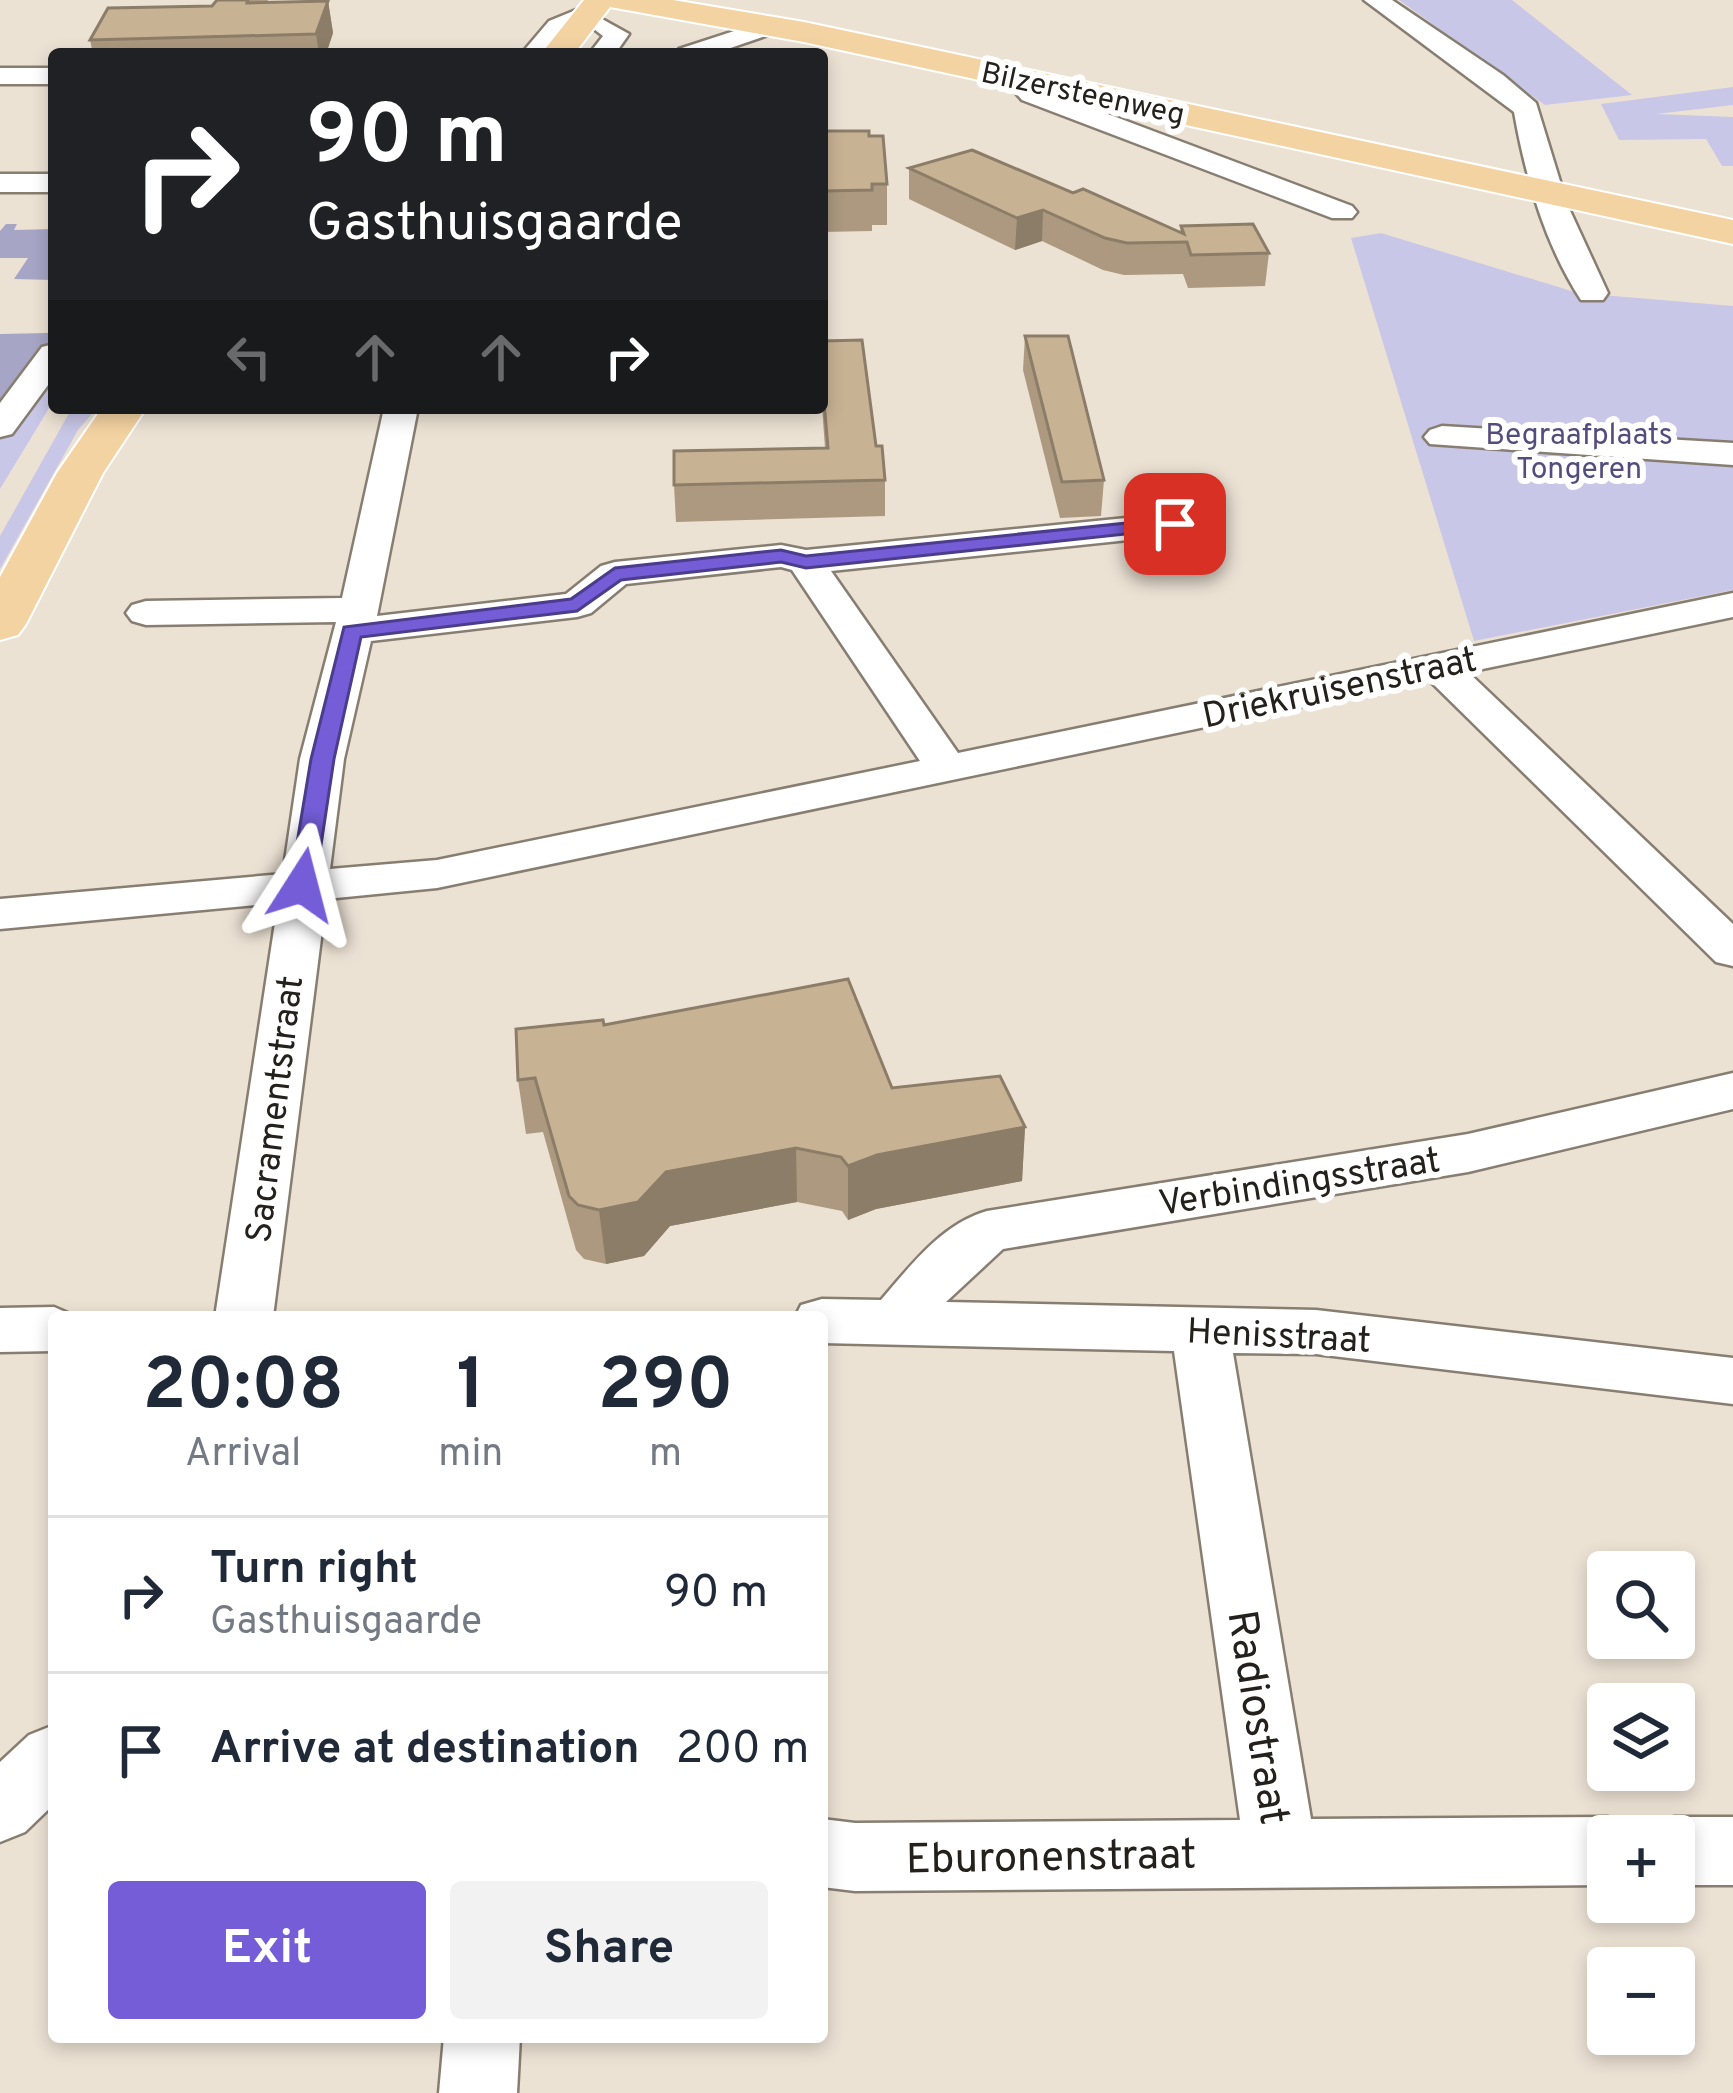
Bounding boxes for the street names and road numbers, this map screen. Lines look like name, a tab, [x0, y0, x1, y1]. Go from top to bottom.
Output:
street label: Bilzersteenweg	[977, 56, 1188, 135]
street label: Driekruisenstraat	[1199, 638, 1481, 741]
street label: Sacramentstraat	[238, 973, 316, 1246]
street label: Verbindingsstraat	[1156, 1139, 1444, 1229]
street label: Henisstraat	[1186, 1310, 1372, 1366]
street label: Radiostraat	[1212, 1607, 1299, 1829]
street label: Eburonenstraat	[905, 1830, 1197, 1889]

